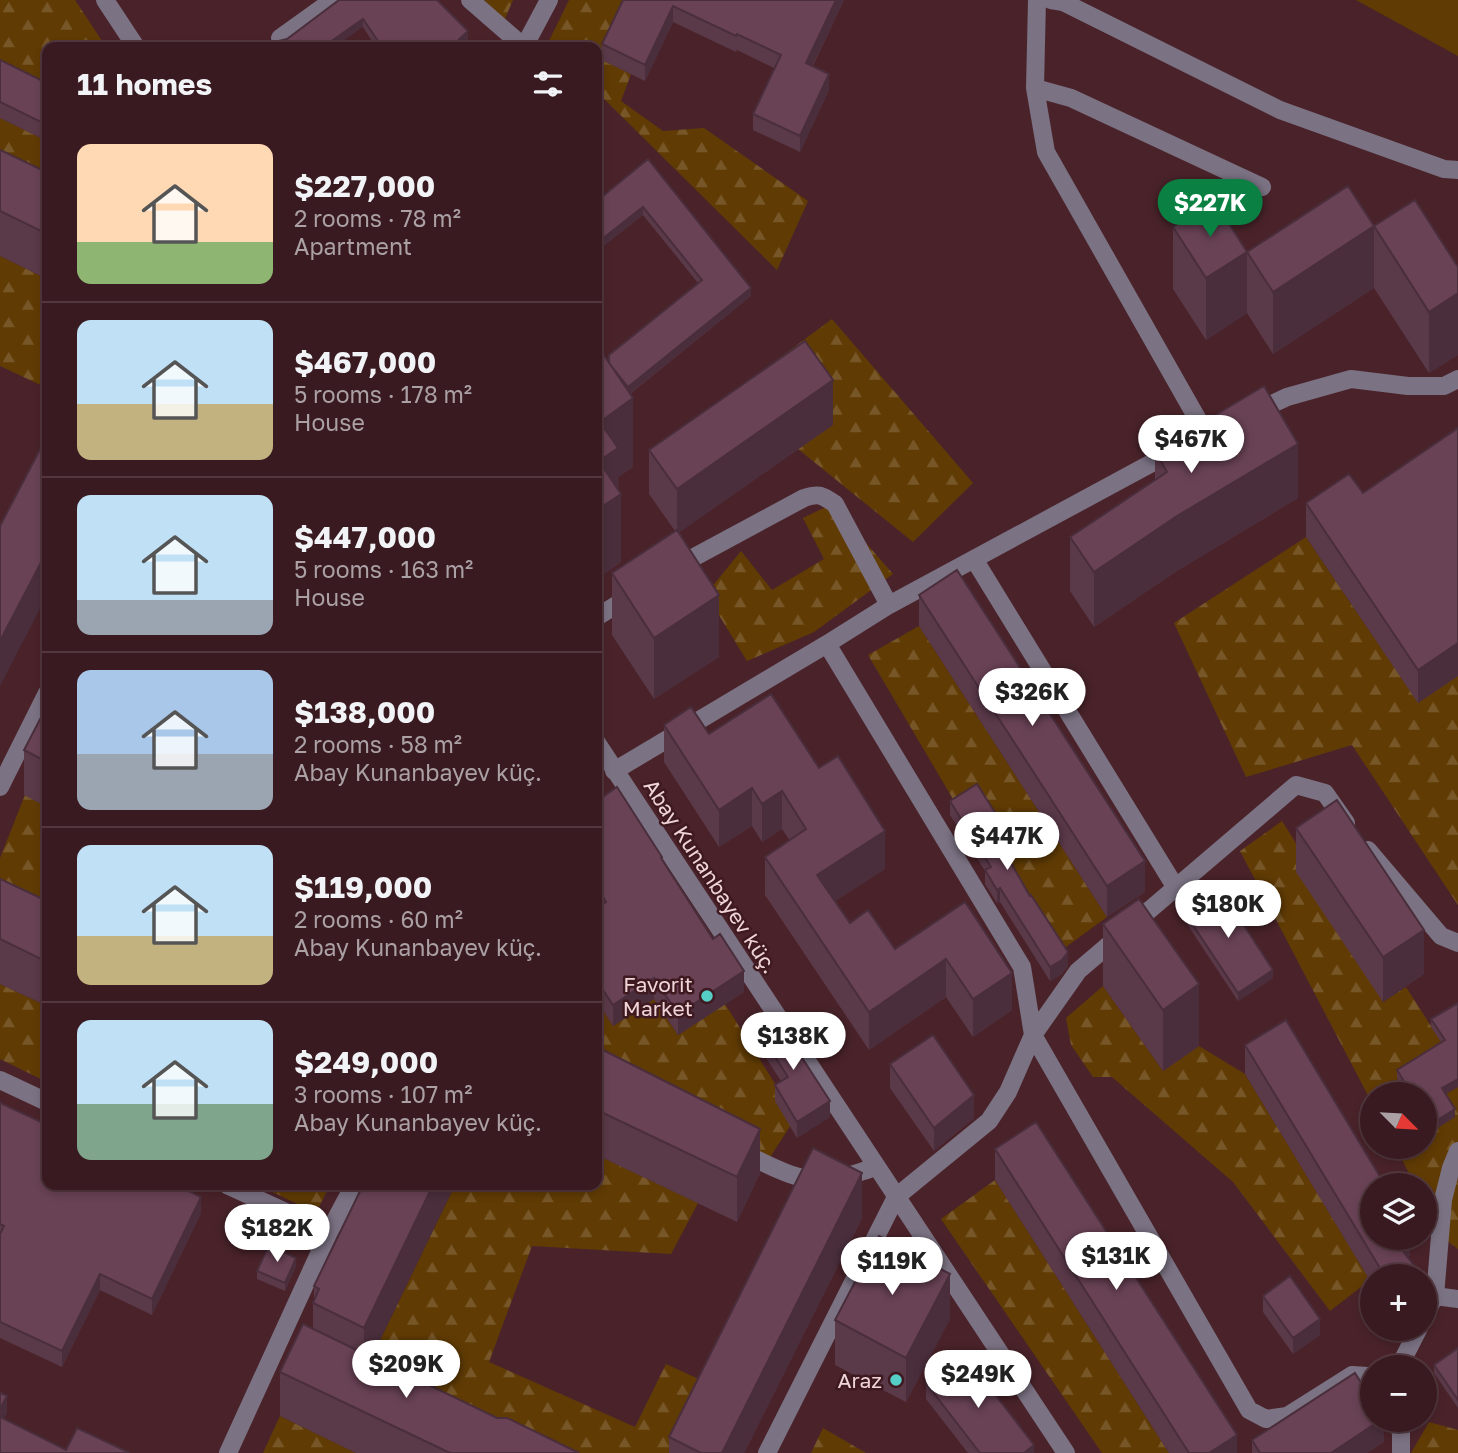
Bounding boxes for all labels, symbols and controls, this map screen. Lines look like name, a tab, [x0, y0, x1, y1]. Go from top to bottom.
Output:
icon: filters	[529, 65, 567, 103]
text: 11 homes	[77, 66, 212, 102]
text: $227,000	[294, 168, 435, 204]
icon: home	[133, 172, 217, 256]
pin: $227K	[1161, 180, 1259, 239]
text: $227K	[1174, 188, 1246, 216]
text: 2 rooms · 78 m²	[294, 204, 461, 232]
text: Apartment	[294, 232, 412, 260]
text: $467,000	[294, 344, 436, 380]
icon: home	[133, 348, 217, 432]
text: 5 rooms · 178 m²	[294, 380, 472, 408]
text: House	[294, 408, 365, 436]
pin: $467K	[1142, 416, 1240, 475]
text: $467K	[1154, 424, 1228, 452]
text: $447,000	[294, 519, 436, 555]
icon: home	[133, 523, 217, 607]
text: 5 rooms · 163 m²	[294, 555, 473, 583]
text: House	[294, 583, 365, 611]
pin: $326K	[983, 668, 1081, 728]
text: $326K	[995, 677, 1069, 705]
text: $138,000	[294, 694, 435, 730]
icon: home	[133, 698, 217, 782]
text: 2 rooms · 58 m²	[294, 730, 462, 758]
text: Abay Kunanbayev küç.	[294, 758, 542, 786]
street label: Abay Kunanbayev küç.	[638, 774, 784, 978]
pin: $447K	[958, 812, 1056, 872]
text: $447K	[970, 821, 1044, 849]
text: $119,000	[294, 869, 432, 905]
icon: home	[133, 873, 217, 957]
pin: $180K	[1179, 880, 1277, 940]
text: $180K	[1191, 889, 1265, 917]
text: 2 rooms · 60 m²	[294, 905, 463, 933]
text: Abay Kunanbayev küç.	[294, 933, 542, 961]
place label: Favorit Market	[623, 971, 693, 1021]
marker: Favorit Market	[699, 988, 715, 1004]
pin: $138K	[744, 1012, 842, 1072]
text: $138K	[757, 1021, 829, 1049]
text: $249,000	[294, 1044, 438, 1080]
icon: home	[133, 1048, 217, 1132]
text: 3 rooms · 107 m²	[294, 1080, 472, 1108]
north arrow	[1360, 1082, 1437, 1158]
map controls	[1360, 1082, 1437, 1432]
text: Abay Kunanbayev küç.	[294, 1108, 542, 1136]
button: layers	[1360, 1173, 1437, 1250]
pin: $182K	[228, 1204, 326, 1264]
text: $182K	[241, 1213, 313, 1241]
pin: $131K	[1067, 1232, 1165, 1292]
pin: $119K	[843, 1238, 941, 1297]
text: $131K	[1081, 1241, 1151, 1269]
text: $119K	[857, 1246, 927, 1274]
button: +	[1360, 1264, 1437, 1341]
pin: $209K	[357, 1340, 455, 1400]
text: $209K	[368, 1349, 444, 1377]
pin: $249K	[929, 1350, 1027, 1410]
button: −	[1360, 1355, 1437, 1432]
text: $249K	[940, 1359, 1016, 1387]
place label: Araz	[837, 1367, 882, 1393]
marker: Araz	[888, 1372, 904, 1388]

